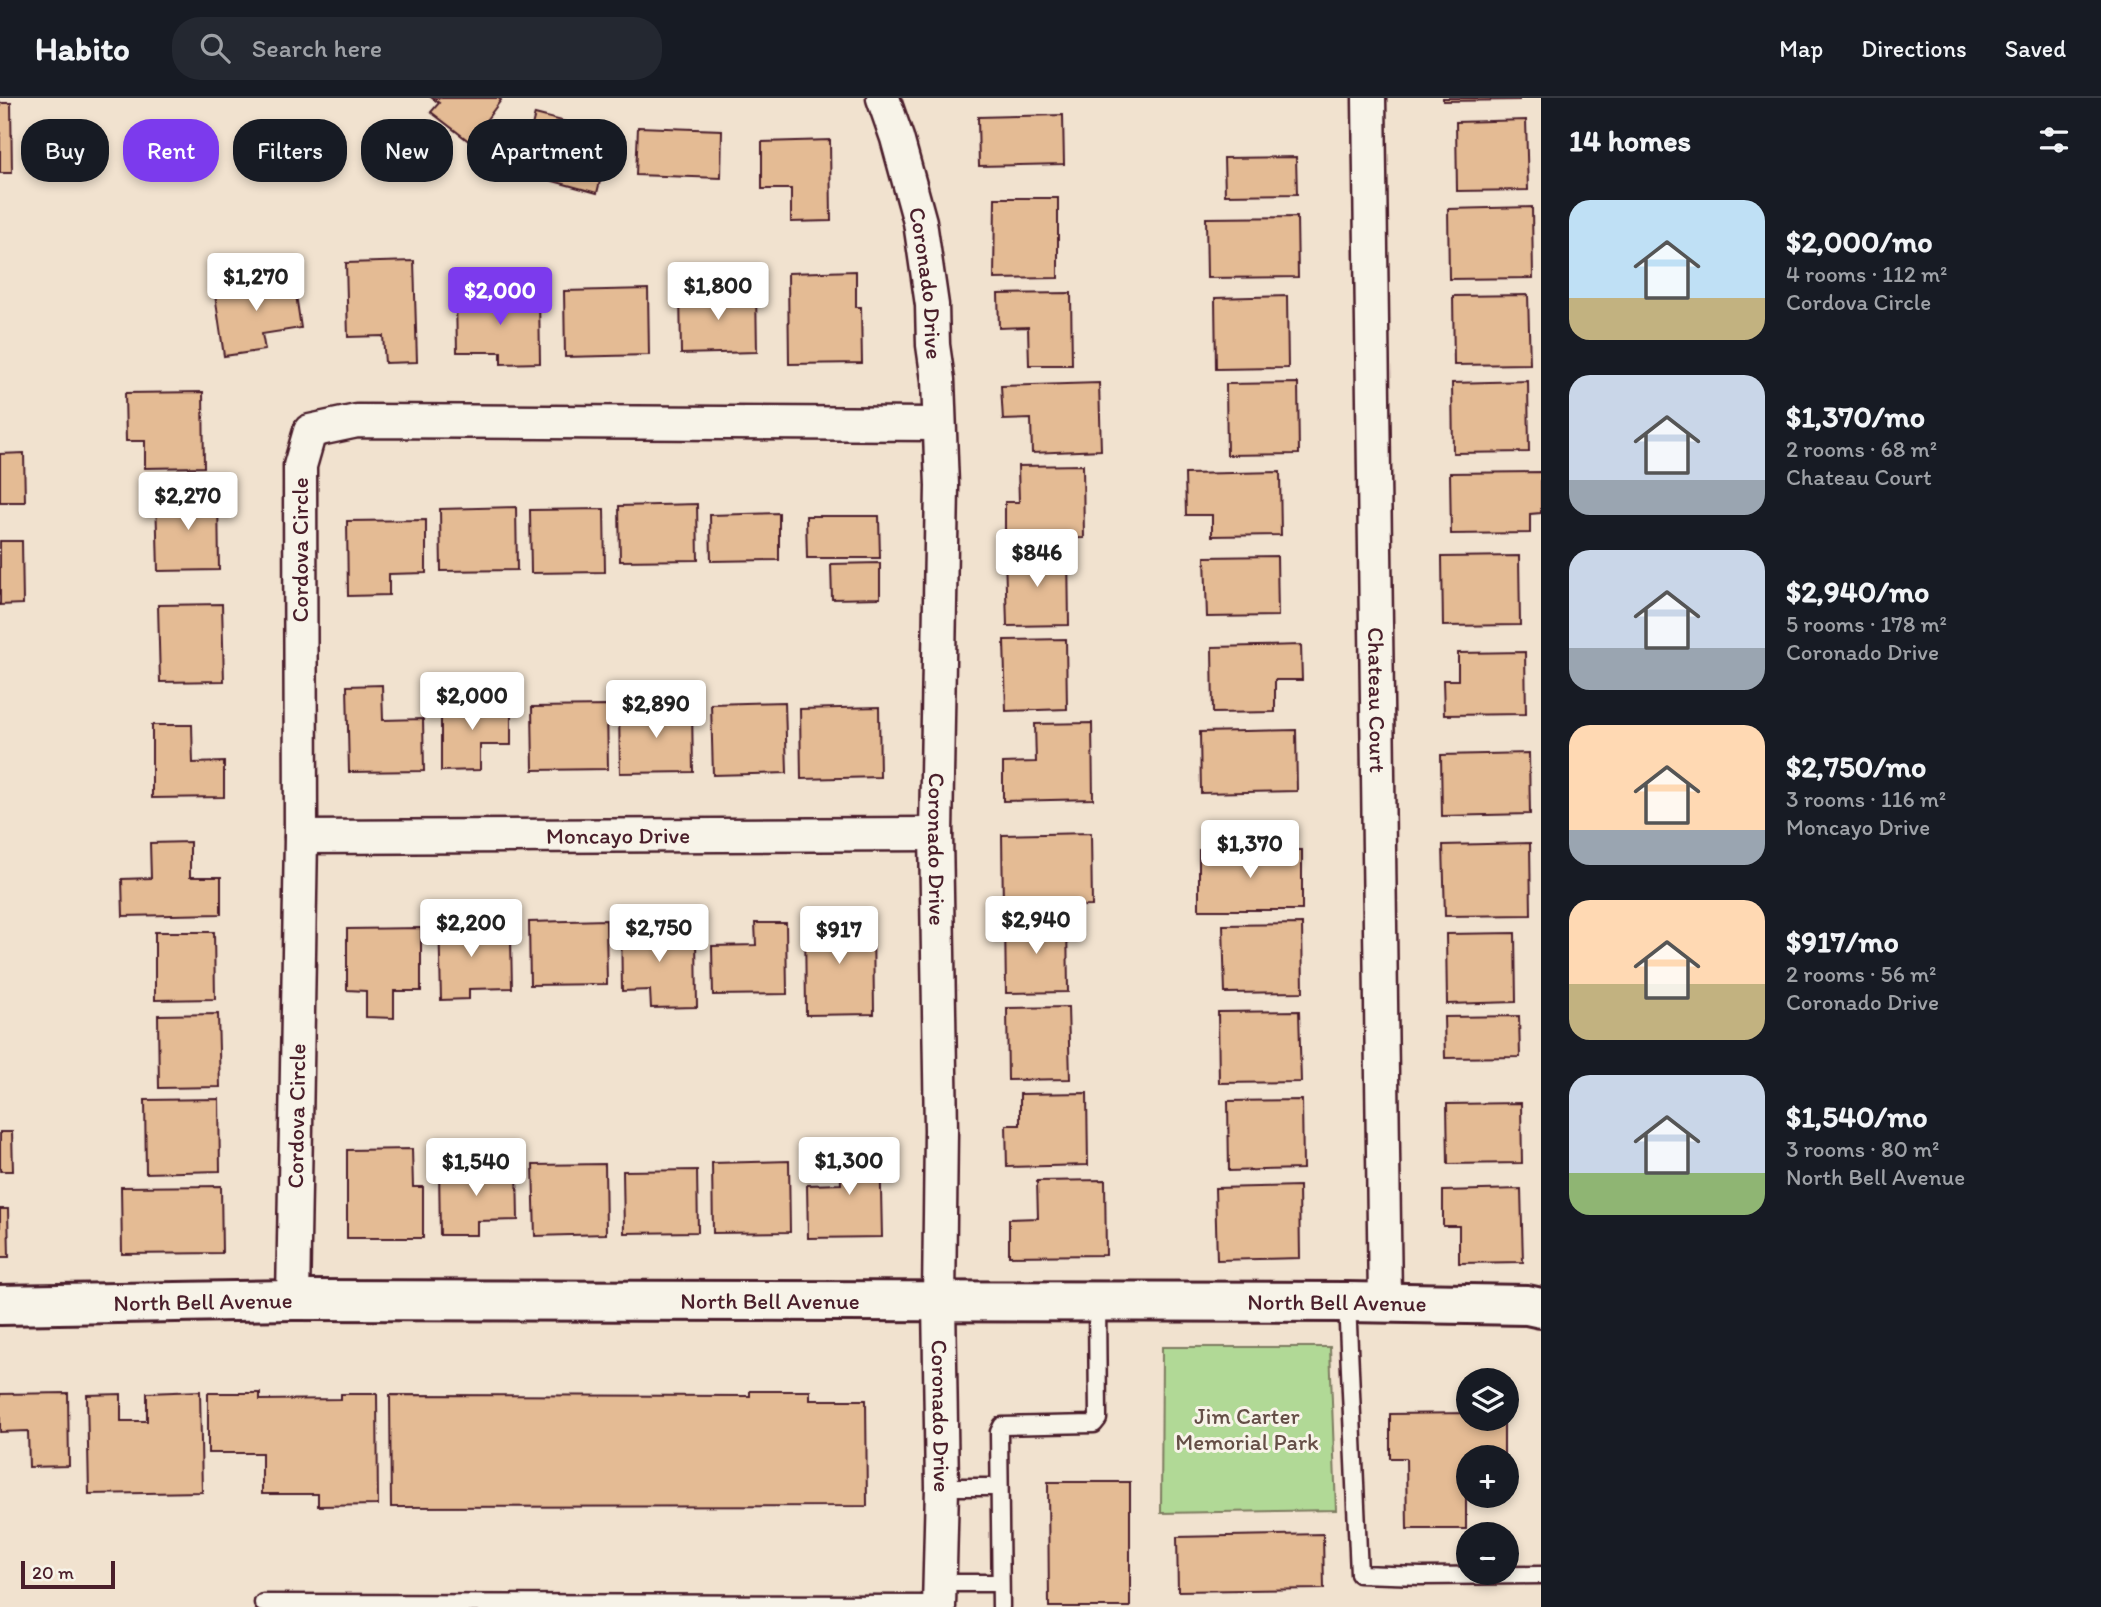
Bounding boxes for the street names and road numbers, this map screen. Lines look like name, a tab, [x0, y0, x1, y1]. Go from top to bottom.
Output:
street label: Coronado Drive	[903, 204, 949, 361]
street label: Cordova Circle	[286, 477, 314, 623]
street label: Chateau Court	[1362, 627, 1392, 773]
street label: Coronado Drive	[922, 772, 952, 926]
street label: Moncayo Drive	[546, 821, 690, 850]
street label: Cordova Circle	[281, 1043, 311, 1189]
street label: North Bell Avenue	[113, 1286, 293, 1317]
street label: North Bell Avenue	[680, 1287, 860, 1315]
street label: North Bell Avenue	[1247, 1288, 1427, 1317]
street label: Coronado Drive	[926, 1339, 956, 1493]

